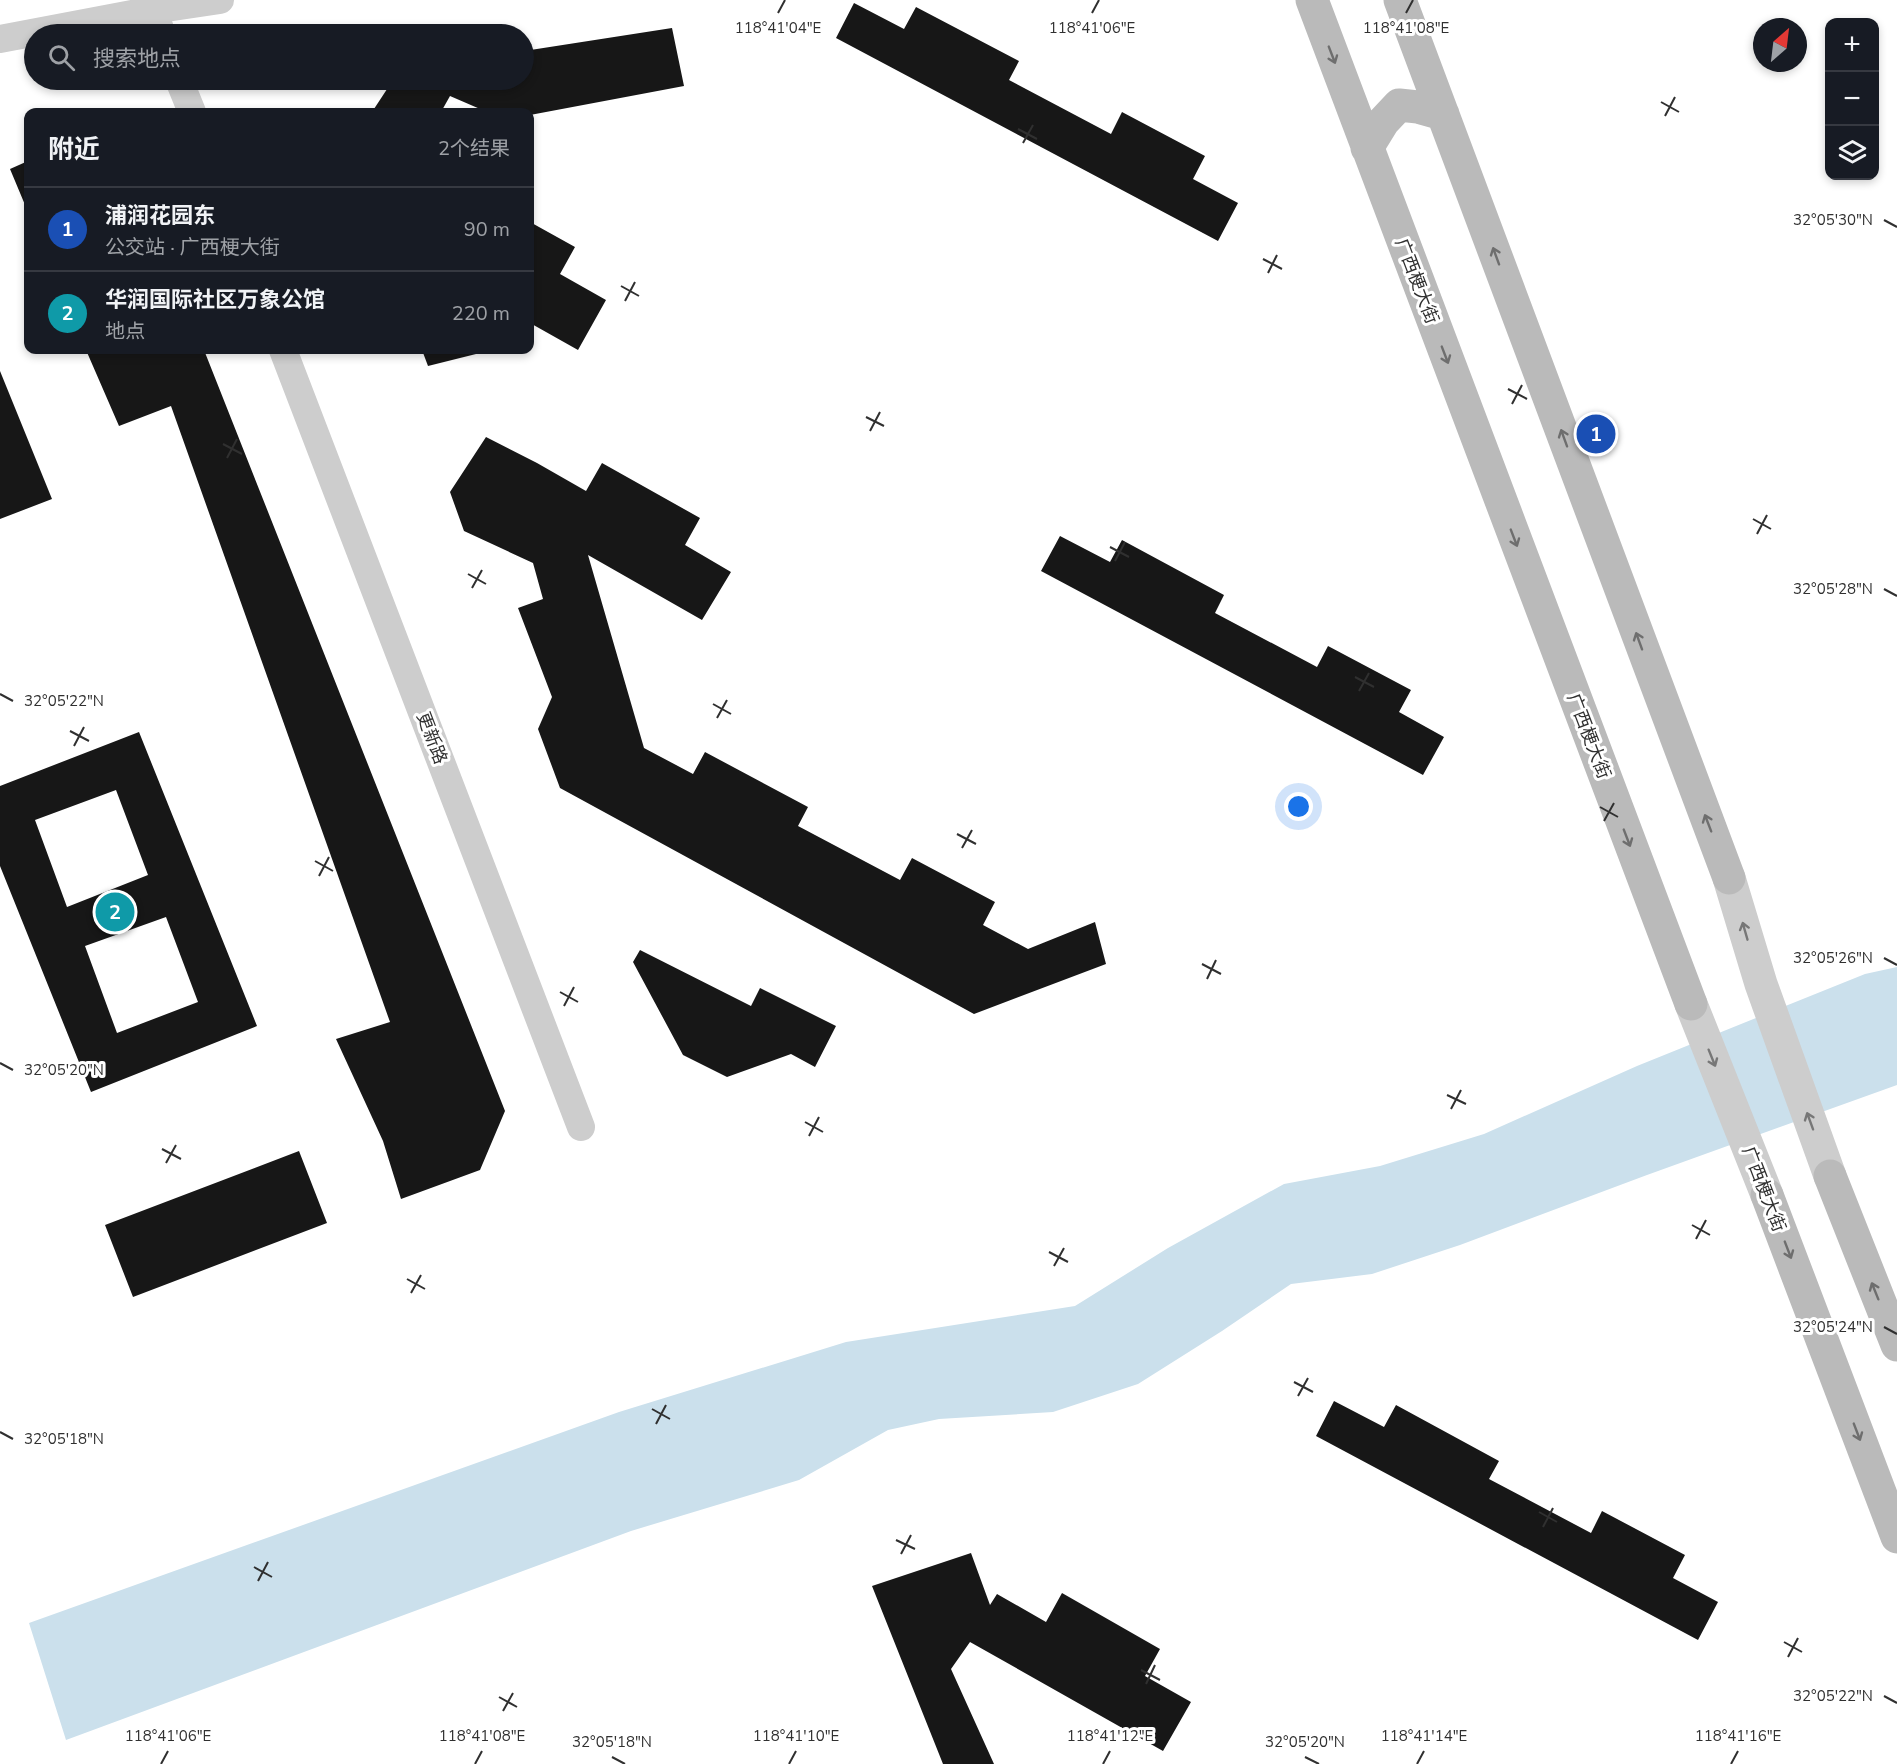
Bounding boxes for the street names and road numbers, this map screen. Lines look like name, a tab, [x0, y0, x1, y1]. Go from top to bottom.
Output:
street label: 广西梗大街	[1390, 235, 1444, 327]
street label: 广西梗大街	[1562, 690, 1616, 782]
street label: 更新路	[411, 708, 453, 768]
street label: 广西梗大街	[1737, 1143, 1791, 1235]

